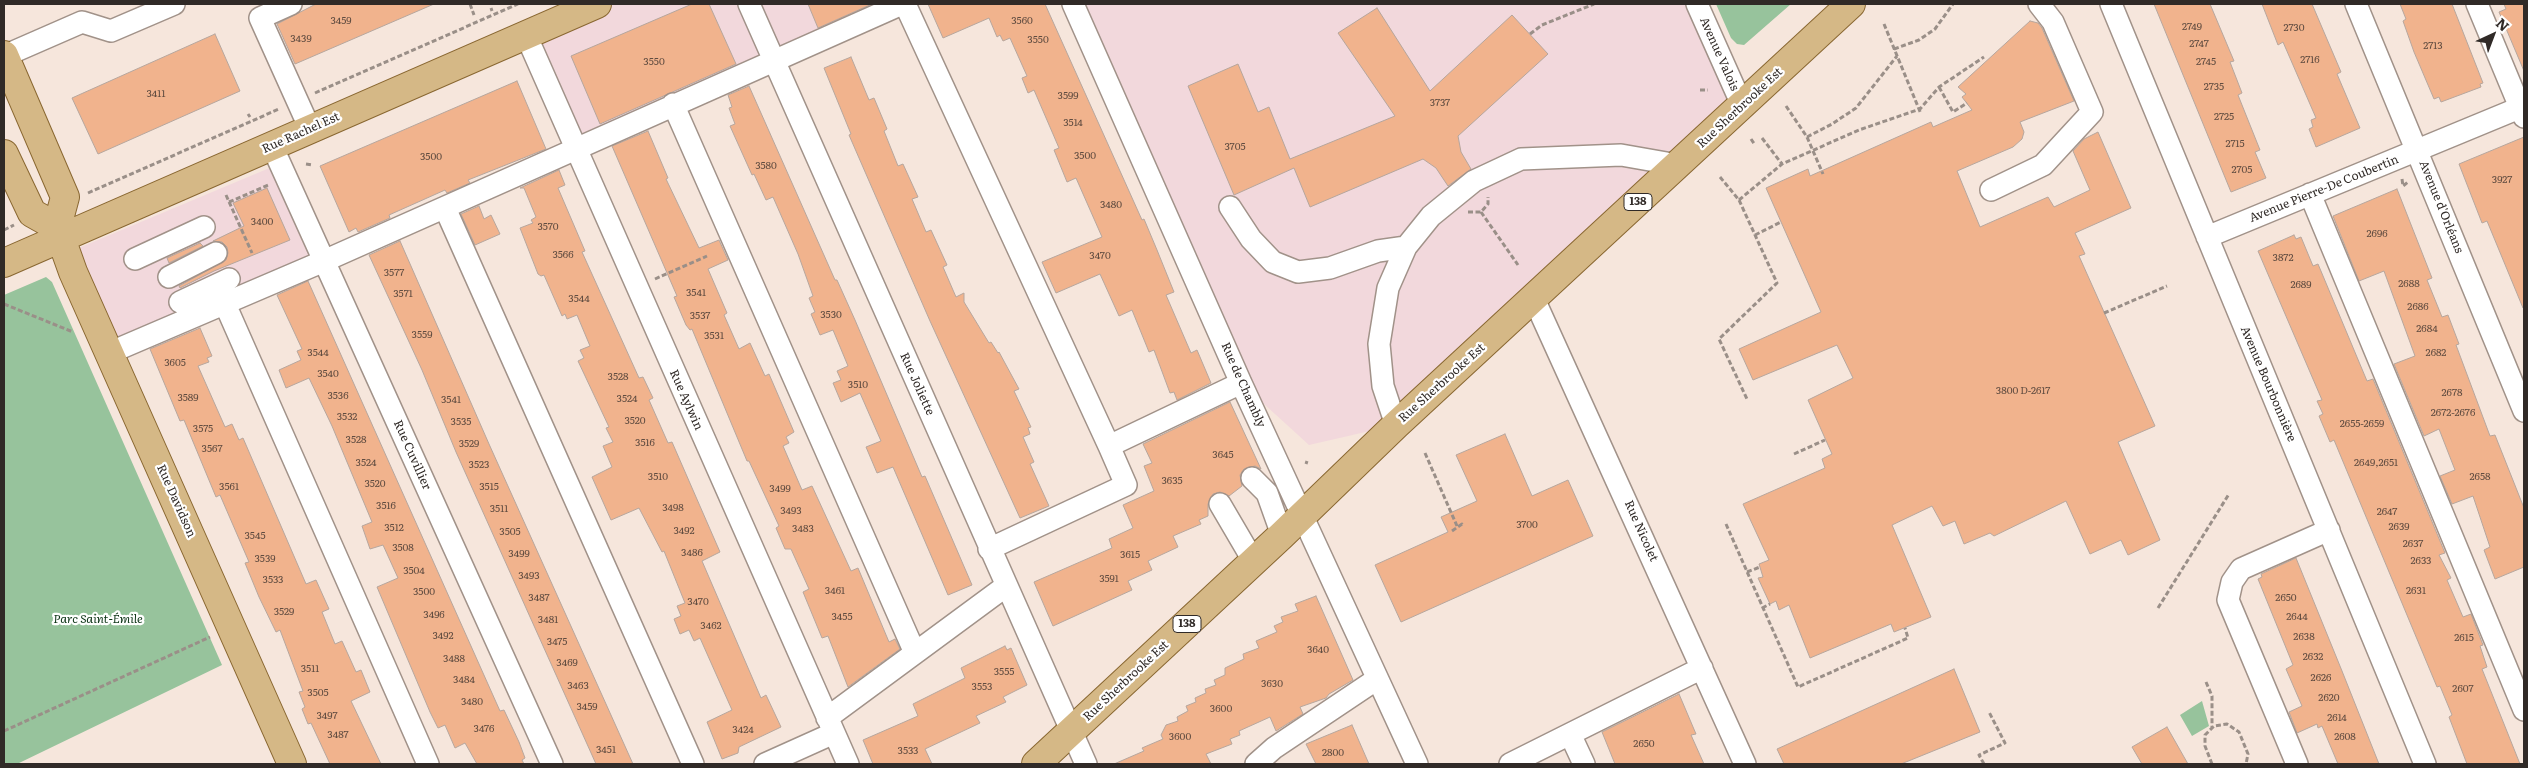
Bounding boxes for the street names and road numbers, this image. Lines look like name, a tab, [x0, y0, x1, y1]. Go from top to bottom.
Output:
street label: Avenue Valois	[1696, 15, 1742, 93]
street label: Rue Sherbrooke Est	[1694, 65, 1786, 151]
street label: Rue Rachel Est	[260, 109, 342, 157]
street label: Avenue Pierre-De Coubertin	[2247, 152, 2401, 226]
street label: Avenue d'Orléans	[2416, 159, 2466, 255]
road number: 138	[1624, 193, 1652, 210]
street label: Avenue Bourbonnière	[2237, 324, 2299, 444]
street label: Rue de Chambly	[1218, 340, 1268, 430]
street label: Rue Sherbrooke Est	[1396, 340, 1488, 426]
street label: Rue Joliette	[897, 350, 937, 418]
street label: Rue Aylwin	[666, 367, 706, 433]
street label: Rue Cuvillier	[390, 418, 434, 492]
street label: Rue Davidson	[154, 462, 198, 540]
street label: Rue Nicolet	[1621, 498, 1661, 564]
road number: 138	[1173, 616, 1201, 632]
street label: Rue Sherbrooke Est	[1080, 638, 1172, 724]

